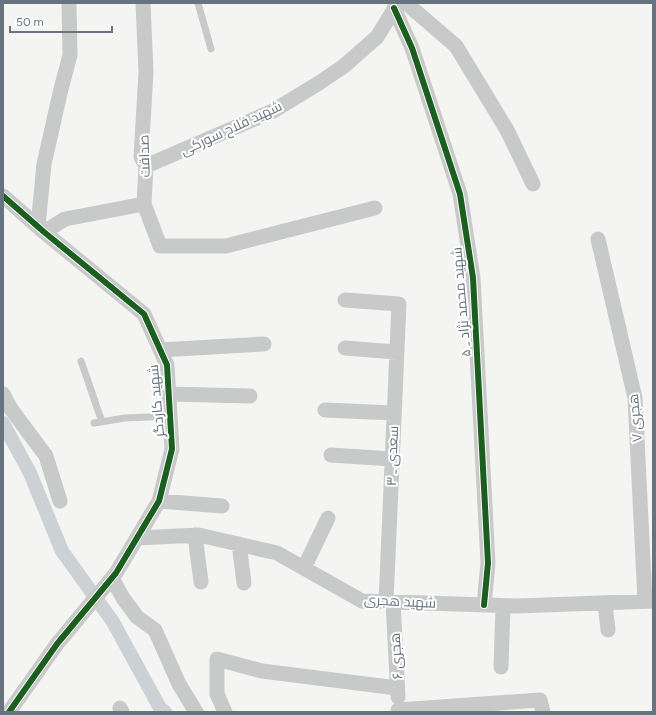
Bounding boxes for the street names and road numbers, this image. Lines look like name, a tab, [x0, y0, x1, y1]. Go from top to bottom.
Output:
street label: شهید فلاح سورکی	[178, 98, 285, 159]
street label: صداقت	[135, 134, 154, 178]
street label: شهید محمد نژاد ـ ۵	[448, 246, 475, 358]
street label: شهید کاردگر	[145, 364, 168, 439]
street label: هجری ۷	[625, 393, 646, 443]
street label: سعدی ـ ۳	[383, 426, 402, 486]
street label: شهید هجری	[363, 591, 436, 612]
street label: هجری ۶	[387, 632, 406, 680]

